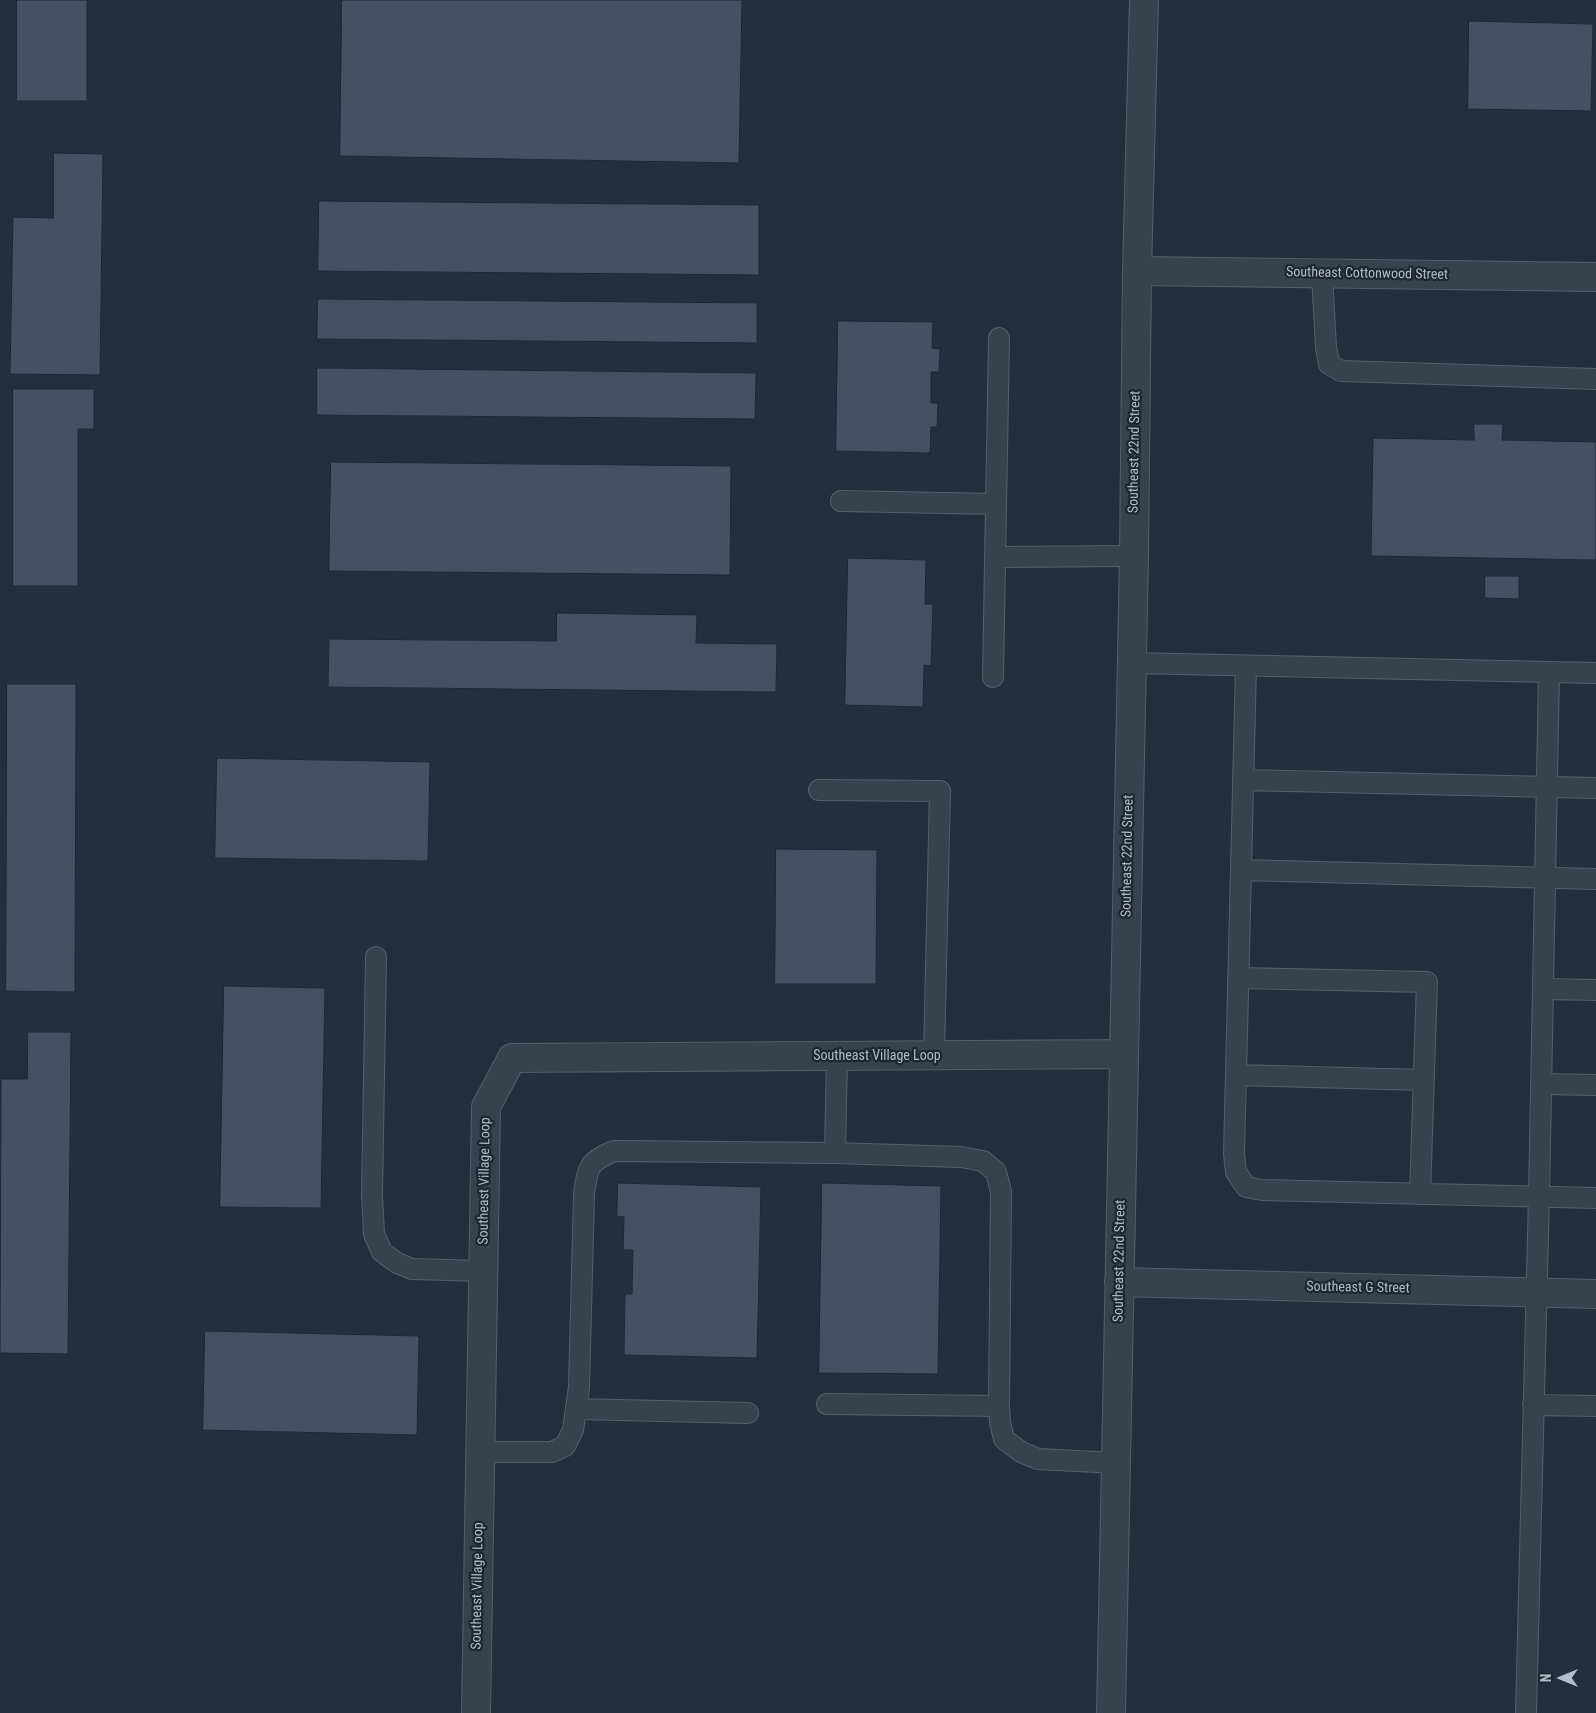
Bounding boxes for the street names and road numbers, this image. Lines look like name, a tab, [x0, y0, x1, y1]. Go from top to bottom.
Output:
street label: Southeast Cottonwood Street	[1286, 264, 1448, 284]
street label: Southeast 22nd Street	[1126, 391, 1144, 513]
street label: Southeast 22nd Street	[1119, 795, 1137, 917]
street label: Southeast Village Loop	[813, 1048, 941, 1064]
street label: Southeast Village Loop	[475, 1117, 495, 1245]
street label: Southeast 22nd Street	[1111, 1200, 1129, 1322]
street label: Southeast G Street	[1306, 1279, 1410, 1297]
street label: Southeast Village Loop	[468, 1522, 488, 1650]

